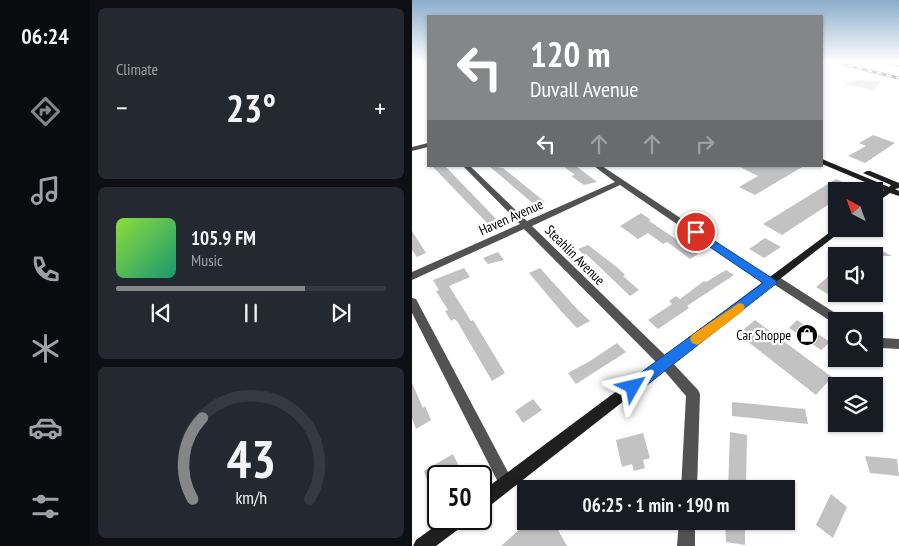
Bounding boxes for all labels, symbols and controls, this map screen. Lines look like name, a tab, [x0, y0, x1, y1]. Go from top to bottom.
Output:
text: 06:24	[21, 22, 69, 50]
text: 120 m	[530, 31, 611, 77]
icon: left	[447, 35, 512, 100]
text: Climate	[116, 59, 158, 79]
text: Duvall Avenue	[530, 75, 638, 103]
text: 23°	[226, 83, 276, 132]
text: −	[116, 89, 128, 126]
text: +	[374, 89, 386, 126]
icon: directions	[28, 94, 63, 129]
icon: left	[532, 130, 560, 158]
icon: ahead	[585, 130, 613, 158]
icon: ahead	[638, 130, 666, 158]
icon: right	[691, 130, 719, 158]
icon: music	[28, 173, 63, 208]
north arrow	[828, 182, 883, 238]
map controls	[828, 182, 883, 432]
street label: Haven Avenue	[476, 195, 546, 239]
pin	[675, 211, 717, 253]
icon: arrive	[682, 218, 710, 246]
street label: Steahlin Avenue	[541, 221, 609, 289]
text: 105.9 FM	[191, 226, 256, 250]
button: sound	[828, 247, 883, 302]
text: Music	[191, 250, 223, 270]
icon: phone	[28, 252, 63, 287]
icon: previous	[147, 299, 175, 327]
icon: pause	[237, 299, 265, 327]
icon: next	[327, 299, 355, 327]
button: search	[828, 312, 883, 367]
shop icon: Car Shoppe	[795, 323, 819, 347]
place label: Car Shoppe	[736, 326, 791, 344]
icon: climate	[28, 331, 63, 366]
position arrow	[606, 360, 658, 412]
button: layers	[828, 377, 883, 432]
icon: car	[28, 410, 63, 445]
text: 43	[226, 425, 276, 492]
speed limit sign: 50	[427, 465, 492, 530]
text: km/h	[235, 486, 267, 509]
icon: filters	[28, 489, 63, 524]
text: 06:25 · 1 min · 190 m	[583, 493, 729, 517]

